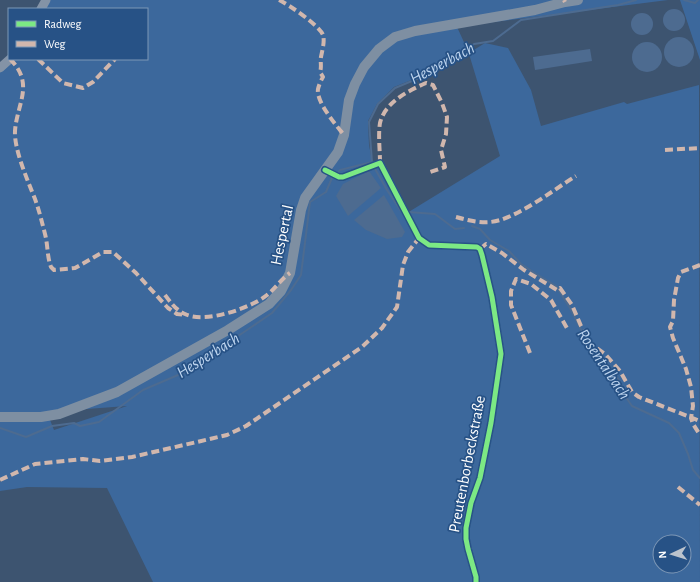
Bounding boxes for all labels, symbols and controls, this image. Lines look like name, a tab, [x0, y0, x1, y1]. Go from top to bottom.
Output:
legend	[8, 8, 148, 60]
text: Radweg	[44, 18, 81, 30]
text: Weg	[44, 38, 66, 50]
water label: Hesperbach	[407, 39, 478, 88]
street label: Hespertal	[268, 203, 296, 267]
water label: Rosentalbach	[574, 326, 634, 402]
water label: Hesperbach	[174, 329, 243, 382]
street label: Preutenborbeckstraße	[446, 394, 488, 534]
north arrow	[652, 534, 692, 574]
text: N	[657, 550, 668, 559]

